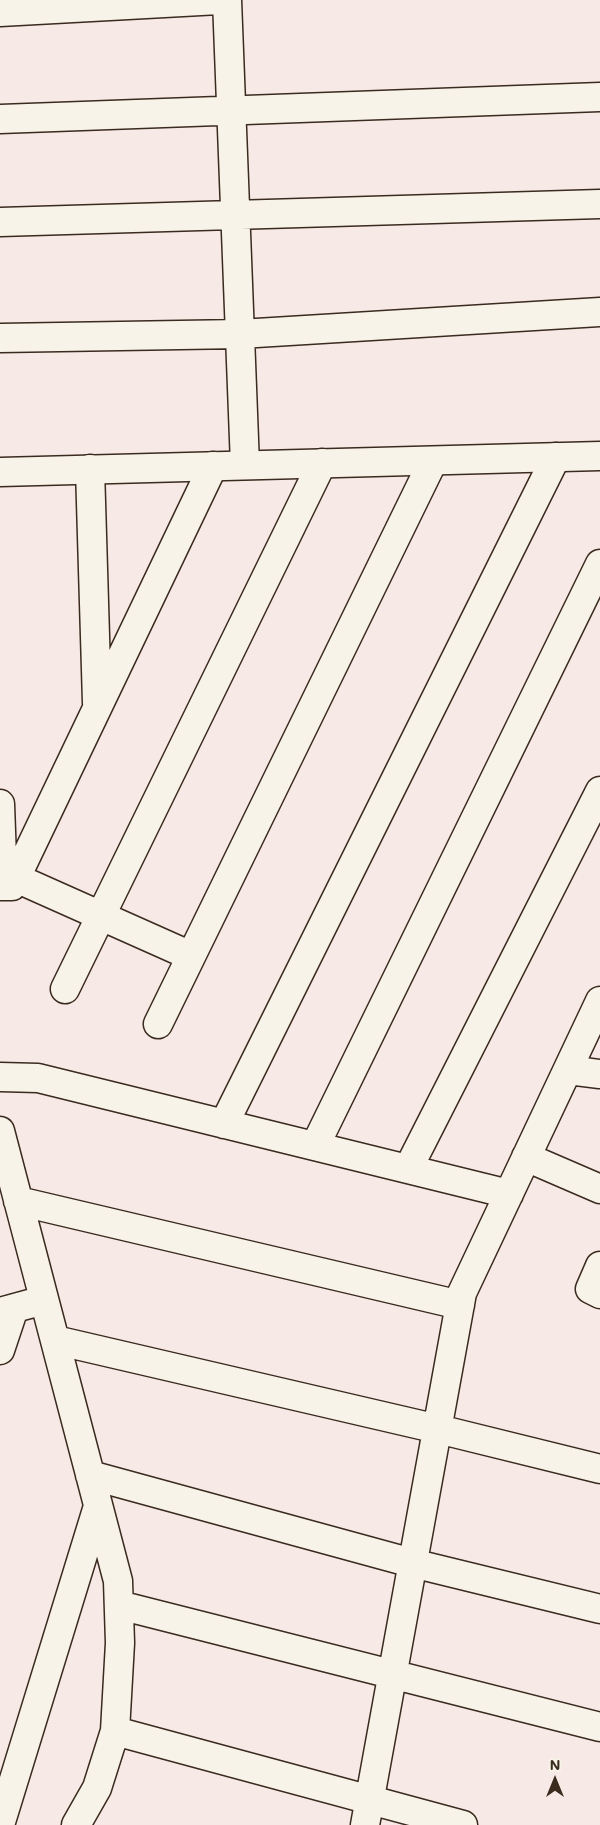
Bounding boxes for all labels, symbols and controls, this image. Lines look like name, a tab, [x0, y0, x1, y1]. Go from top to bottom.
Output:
north arrow	[530, 1755, 580, 1805]
text: N	[550, 1755, 560, 1774]

